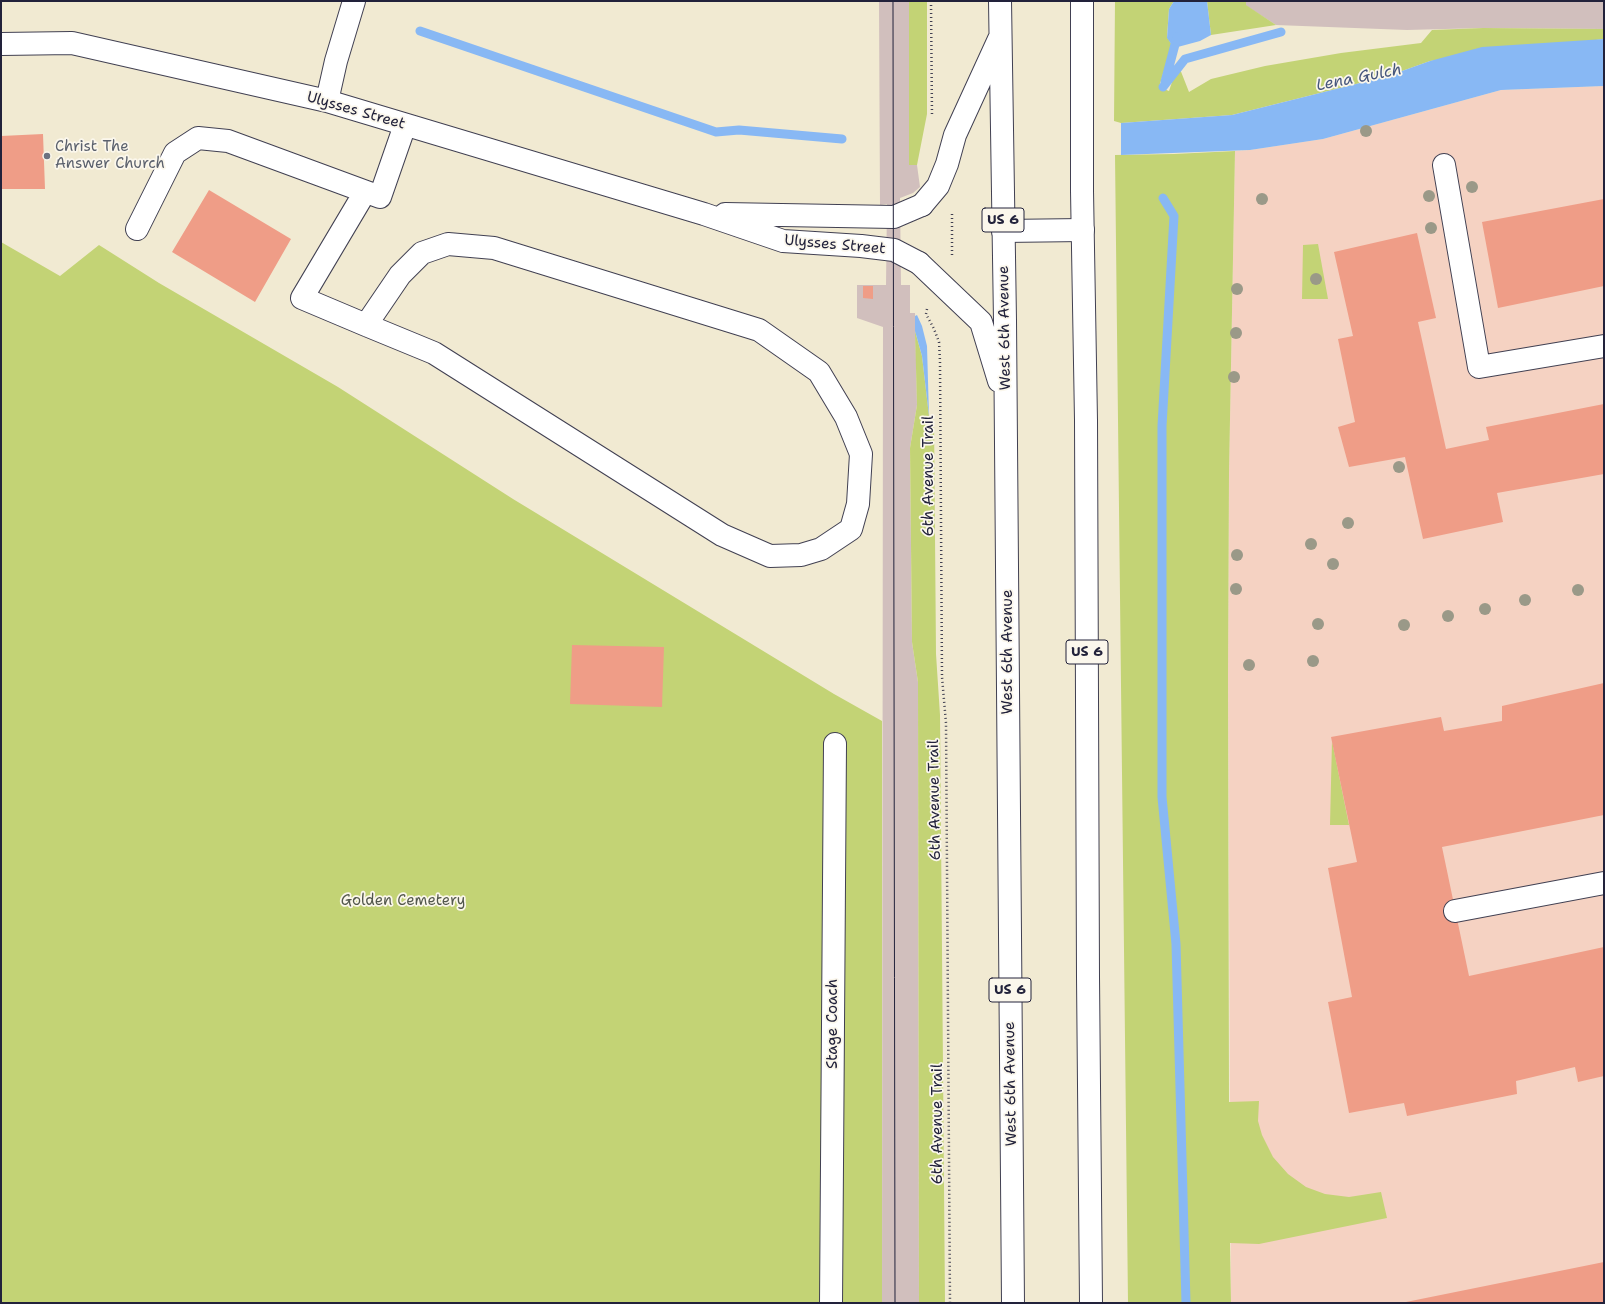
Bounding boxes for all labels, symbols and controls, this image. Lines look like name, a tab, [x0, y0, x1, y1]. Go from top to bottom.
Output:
water label: Lena Gulch	[1315, 60, 1403, 96]
street label: Ulysses Street	[305, 88, 407, 134]
place label: Christ The Answer Church	[55, 138, 165, 173]
marker: Christ The Answer Church	[42, 151, 52, 161]
road number: US 6	[982, 208, 1024, 232]
street label: Ulysses Street	[783, 232, 887, 258]
street label: West 6th Avenue	[995, 265, 1015, 391]
street label: 6th Avenue Trail	[920, 416, 938, 536]
street label: West 6th Avenue	[999, 590, 1017, 714]
road number: US 6	[1066, 640, 1108, 664]
street label: 6th Avenue Trail	[925, 739, 945, 861]
park label: Golden Cemetery	[341, 892, 465, 910]
road number: US 6	[989, 978, 1031, 1002]
street label: Stage Coach	[824, 979, 842, 1069]
street label: West 6th Avenue	[1001, 1021, 1021, 1147]
street label: 6th Avenue Trail	[929, 1064, 947, 1184]

